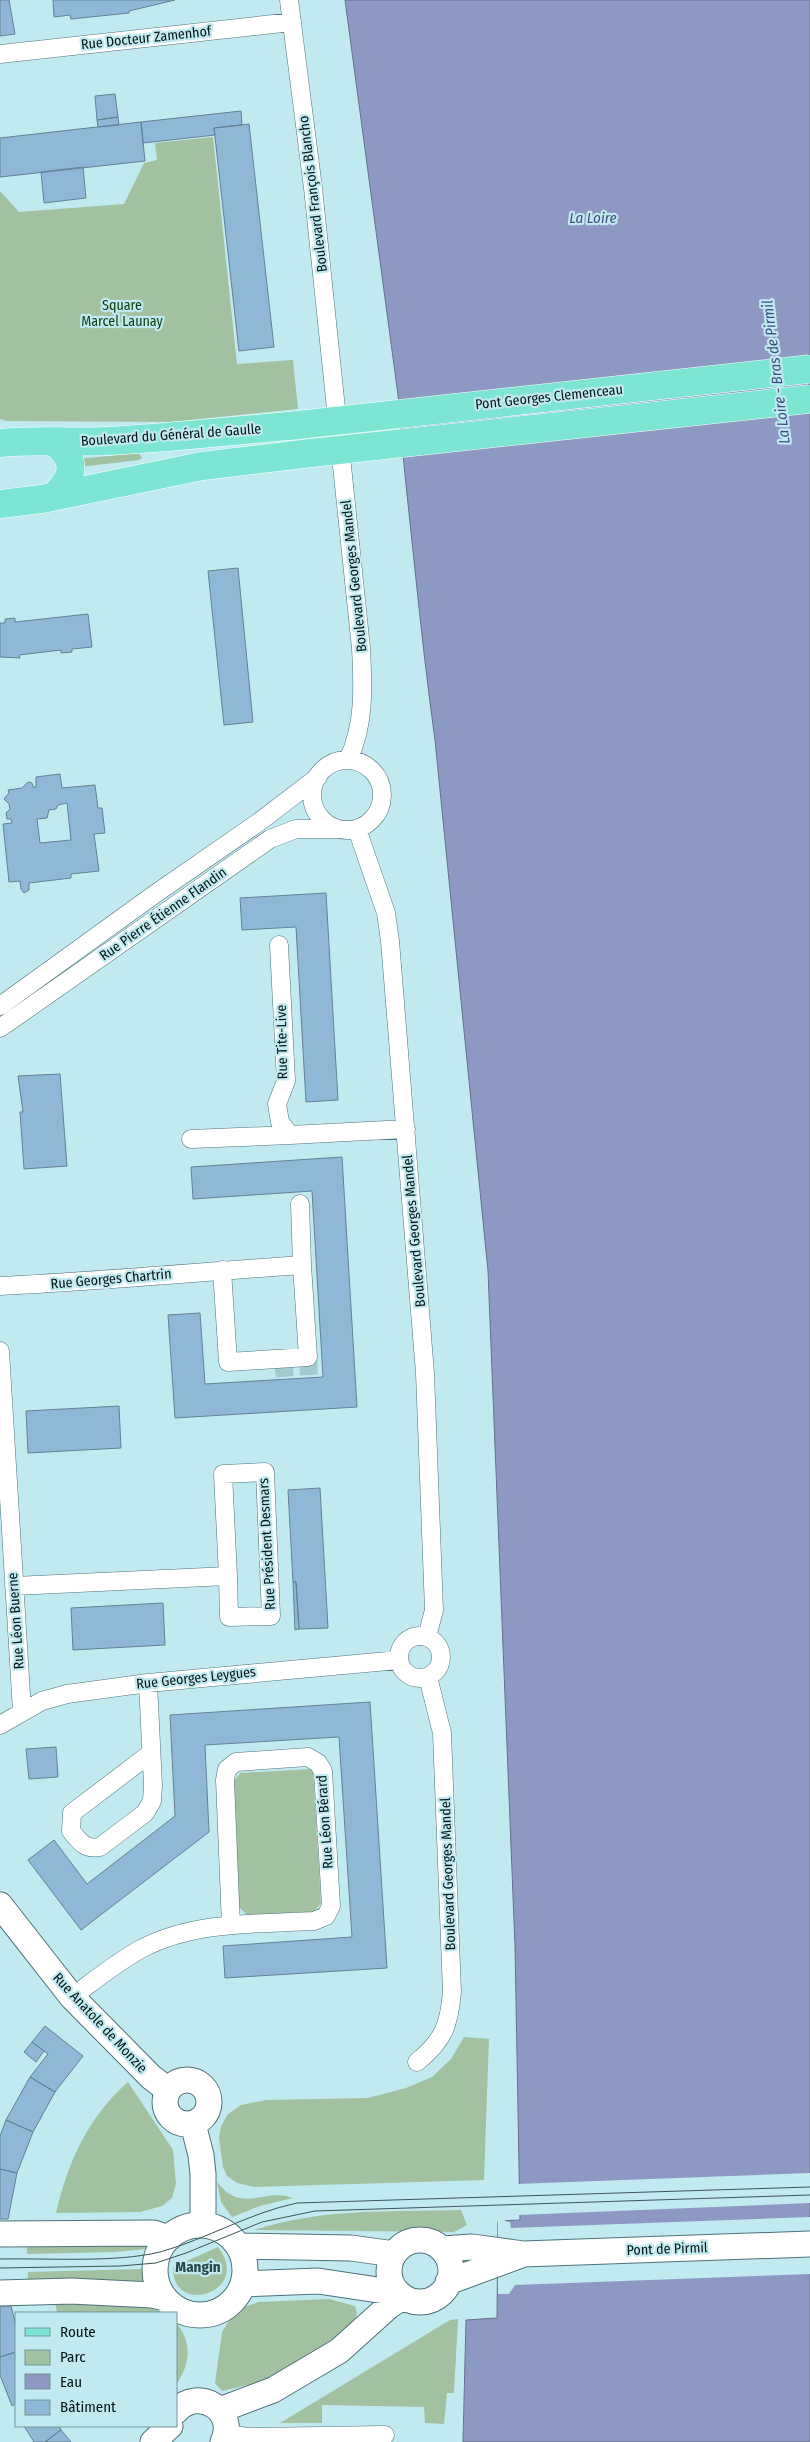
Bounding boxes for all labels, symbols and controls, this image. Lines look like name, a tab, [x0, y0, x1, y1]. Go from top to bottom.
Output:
street label: Rue Docteur Zamenhof	[80, 23, 214, 53]
street label: Boulevard François Blancho	[295, 115, 331, 273]
water label: La Loire	[569, 209, 617, 227]
park label: Square Marcel Launay	[81, 297, 163, 330]
water label: La Loire - Bras de Pirmil	[758, 299, 794, 445]
street label: Pont Georges Clemenceau	[474, 381, 624, 413]
street label: Boulevard du Général de Gaulle	[80, 420, 262, 450]
street label: Boulevard Georges Mandel	[338, 499, 370, 653]
street label: Rue Pierre Étienne Flandin	[96, 863, 230, 964]
street label: Rue Tite-Live	[273, 1005, 291, 1079]
street label: Boulevard Georges Mandel	[399, 1154, 429, 1308]
street label: Rue Georges Chartrin	[50, 1265, 172, 1293]
street label: Rue Président Desmars	[255, 1478, 279, 1610]
street label: Rue Léon Buerne	[4, 1572, 28, 1670]
street label: Rue Georges Leygues	[135, 1663, 257, 1693]
street label: Rue Léon Bérard	[313, 1775, 337, 1869]
street label: Boulevard Georges Mandel	[437, 1797, 459, 1951]
street label: Rue Anatole de Monzie	[49, 1969, 151, 2077]
street label: Pont de Pirmil	[626, 2239, 708, 2259]
district label: Mangin	[175, 2258, 221, 2276]
legend	[15, 2312, 178, 2427]
text: Route	[60, 2323, 96, 2341]
text: Parc	[60, 2348, 86, 2366]
text: Eau	[60, 2373, 82, 2391]
text: Bâtiment	[60, 2398, 116, 2416]

